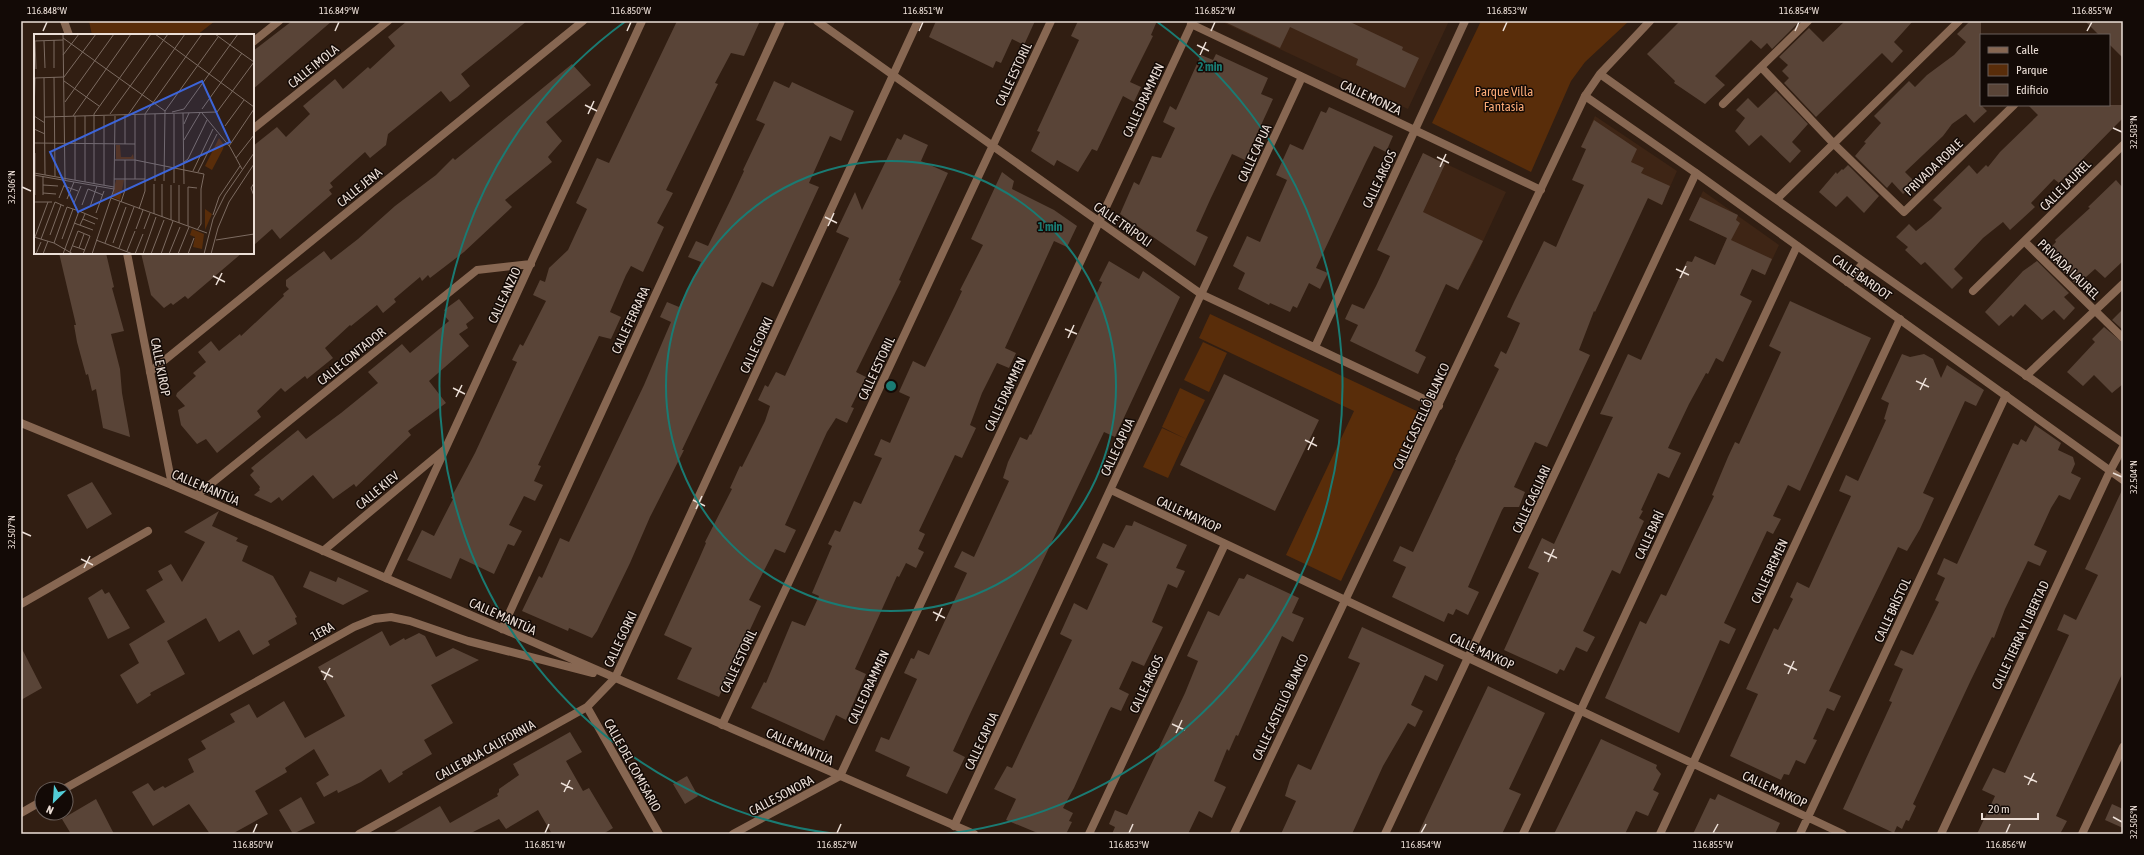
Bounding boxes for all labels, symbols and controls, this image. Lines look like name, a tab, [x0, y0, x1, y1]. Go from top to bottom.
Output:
text: 116.848°W	[27, 5, 68, 16]
text: 116.849°W	[319, 5, 360, 16]
text: 116.850°W	[611, 5, 652, 16]
text: 116.851°W	[903, 5, 944, 16]
text: 116.852°W	[1195, 5, 1236, 16]
text: 116.853°W	[1487, 5, 1528, 16]
text: 116.854°W	[1779, 5, 1820, 16]
text: 116.855°W	[2072, 5, 2113, 16]
inset map	[34, 34, 254, 254]
legend	[1980, 34, 2110, 106]
street label: CALLE ESTORIL	[992, 40, 1035, 108]
street label: CALLE IMOLA	[285, 41, 342, 91]
text: Calle	[2016, 43, 2039, 57]
text: 2 min	[1198, 60, 1222, 74]
street label: CALLE DRAMMEN	[1120, 61, 1167, 140]
text: Parque	[2016, 63, 2048, 77]
street label: CALLE MONZA	[1338, 77, 1404, 118]
text: Edificio	[2016, 83, 2049, 97]
park label: Parque Villa Fantasia	[1475, 84, 1533, 114]
text: 32.503°N	[2128, 115, 2139, 149]
street label: CALLE CAPUA	[1235, 121, 1275, 185]
street label: PRIVADA ROBLE	[1901, 136, 1966, 199]
street label: CALLE ARGOS	[1359, 147, 1400, 211]
street label: CALLE LAUREL	[2037, 157, 2094, 214]
street label: CALLE JENA	[334, 164, 385, 210]
text: 32.506°N	[6, 170, 17, 204]
street label: CALLE TRÍPOLI	[1091, 199, 1155, 250]
text: 1 min	[1038, 220, 1062, 234]
street label: PRIVADA LAUREL	[2035, 236, 2103, 303]
street label: CALLE BARDOT	[1829, 251, 1894, 303]
street label: CALLE ANZIO	[485, 264, 524, 326]
street label: CALLE FERRARA	[608, 284, 653, 356]
street label: CALLE GORKI	[737, 315, 776, 376]
street label: CALLE CONTADOR	[314, 324, 389, 388]
street label: CALLE ESTORIL	[855, 334, 898, 402]
street label: CALLE KIROP	[147, 336, 174, 398]
street label: CALLE DRAMMEN	[982, 355, 1029, 434]
street label: CALLE CASTELLÓ BLANCO	[1390, 360, 1453, 472]
centre of rings	[884, 379, 898, 393]
street label: CALLE CAPUA	[1098, 415, 1138, 479]
text: 32.504°N	[2128, 460, 2139, 494]
street label: CALLE CAGLIARI	[1509, 463, 1554, 536]
street label: CALLE MANTÚA	[170, 466, 242, 509]
street label: CALLE KIEV	[353, 468, 402, 513]
street label: CALLE MAYKOP	[1154, 493, 1224, 536]
street label: CALLE BARÍ	[1632, 508, 1667, 562]
text: 32.507°N	[6, 515, 17, 549]
street label: CALLE BREMEN	[1748, 536, 1791, 606]
street label: CALLE BRÍSTOL	[1871, 576, 1914, 645]
street label: CALLE TIERRA Y LIBERTAD	[1989, 578, 2052, 692]
street label: CALLE MANTÚA	[467, 595, 539, 638]
street label: CALLE GORKI	[601, 609, 640, 670]
street label: 1ERA	[308, 619, 337, 644]
street label: CALLE ESTORIL	[717, 627, 760, 695]
street label: CALLE MAYKOP	[1447, 630, 1517, 673]
street label: CALLE DRAMMEN	[845, 648, 892, 727]
street label: CALLE CASTELLÓ BLANCO	[1249, 651, 1312, 763]
street label: CALLE ARGOS	[1126, 652, 1167, 716]
street label: CALLE CAPUA	[962, 709, 1002, 773]
street label: CALLE BAJA CALIFORNIA	[433, 716, 538, 784]
street label: CALLE DEL COMISARIO	[601, 716, 664, 815]
street label: CALLE MANTÚA	[764, 725, 836, 768]
street label: CALLE MAYKOP	[1740, 768, 1810, 811]
street label: CALLE SONORA	[746, 772, 817, 819]
north arrow	[34, 781, 74, 821]
scale bar	[1982, 795, 2038, 821]
text: 20 m	[1988, 802, 2010, 816]
text: N	[44, 803, 55, 817]
text: 32.505°N	[2128, 805, 2139, 839]
text: 116.850°W	[233, 839, 274, 850]
text: 116.851°W	[525, 839, 566, 850]
text: 116.852°W	[817, 839, 858, 850]
text: 116.853°W	[1109, 839, 1150, 850]
text: 116.854°W	[1401, 839, 1442, 850]
text: 116.855°W	[1693, 839, 1734, 850]
text: 116.856°W	[1986, 839, 2027, 850]

